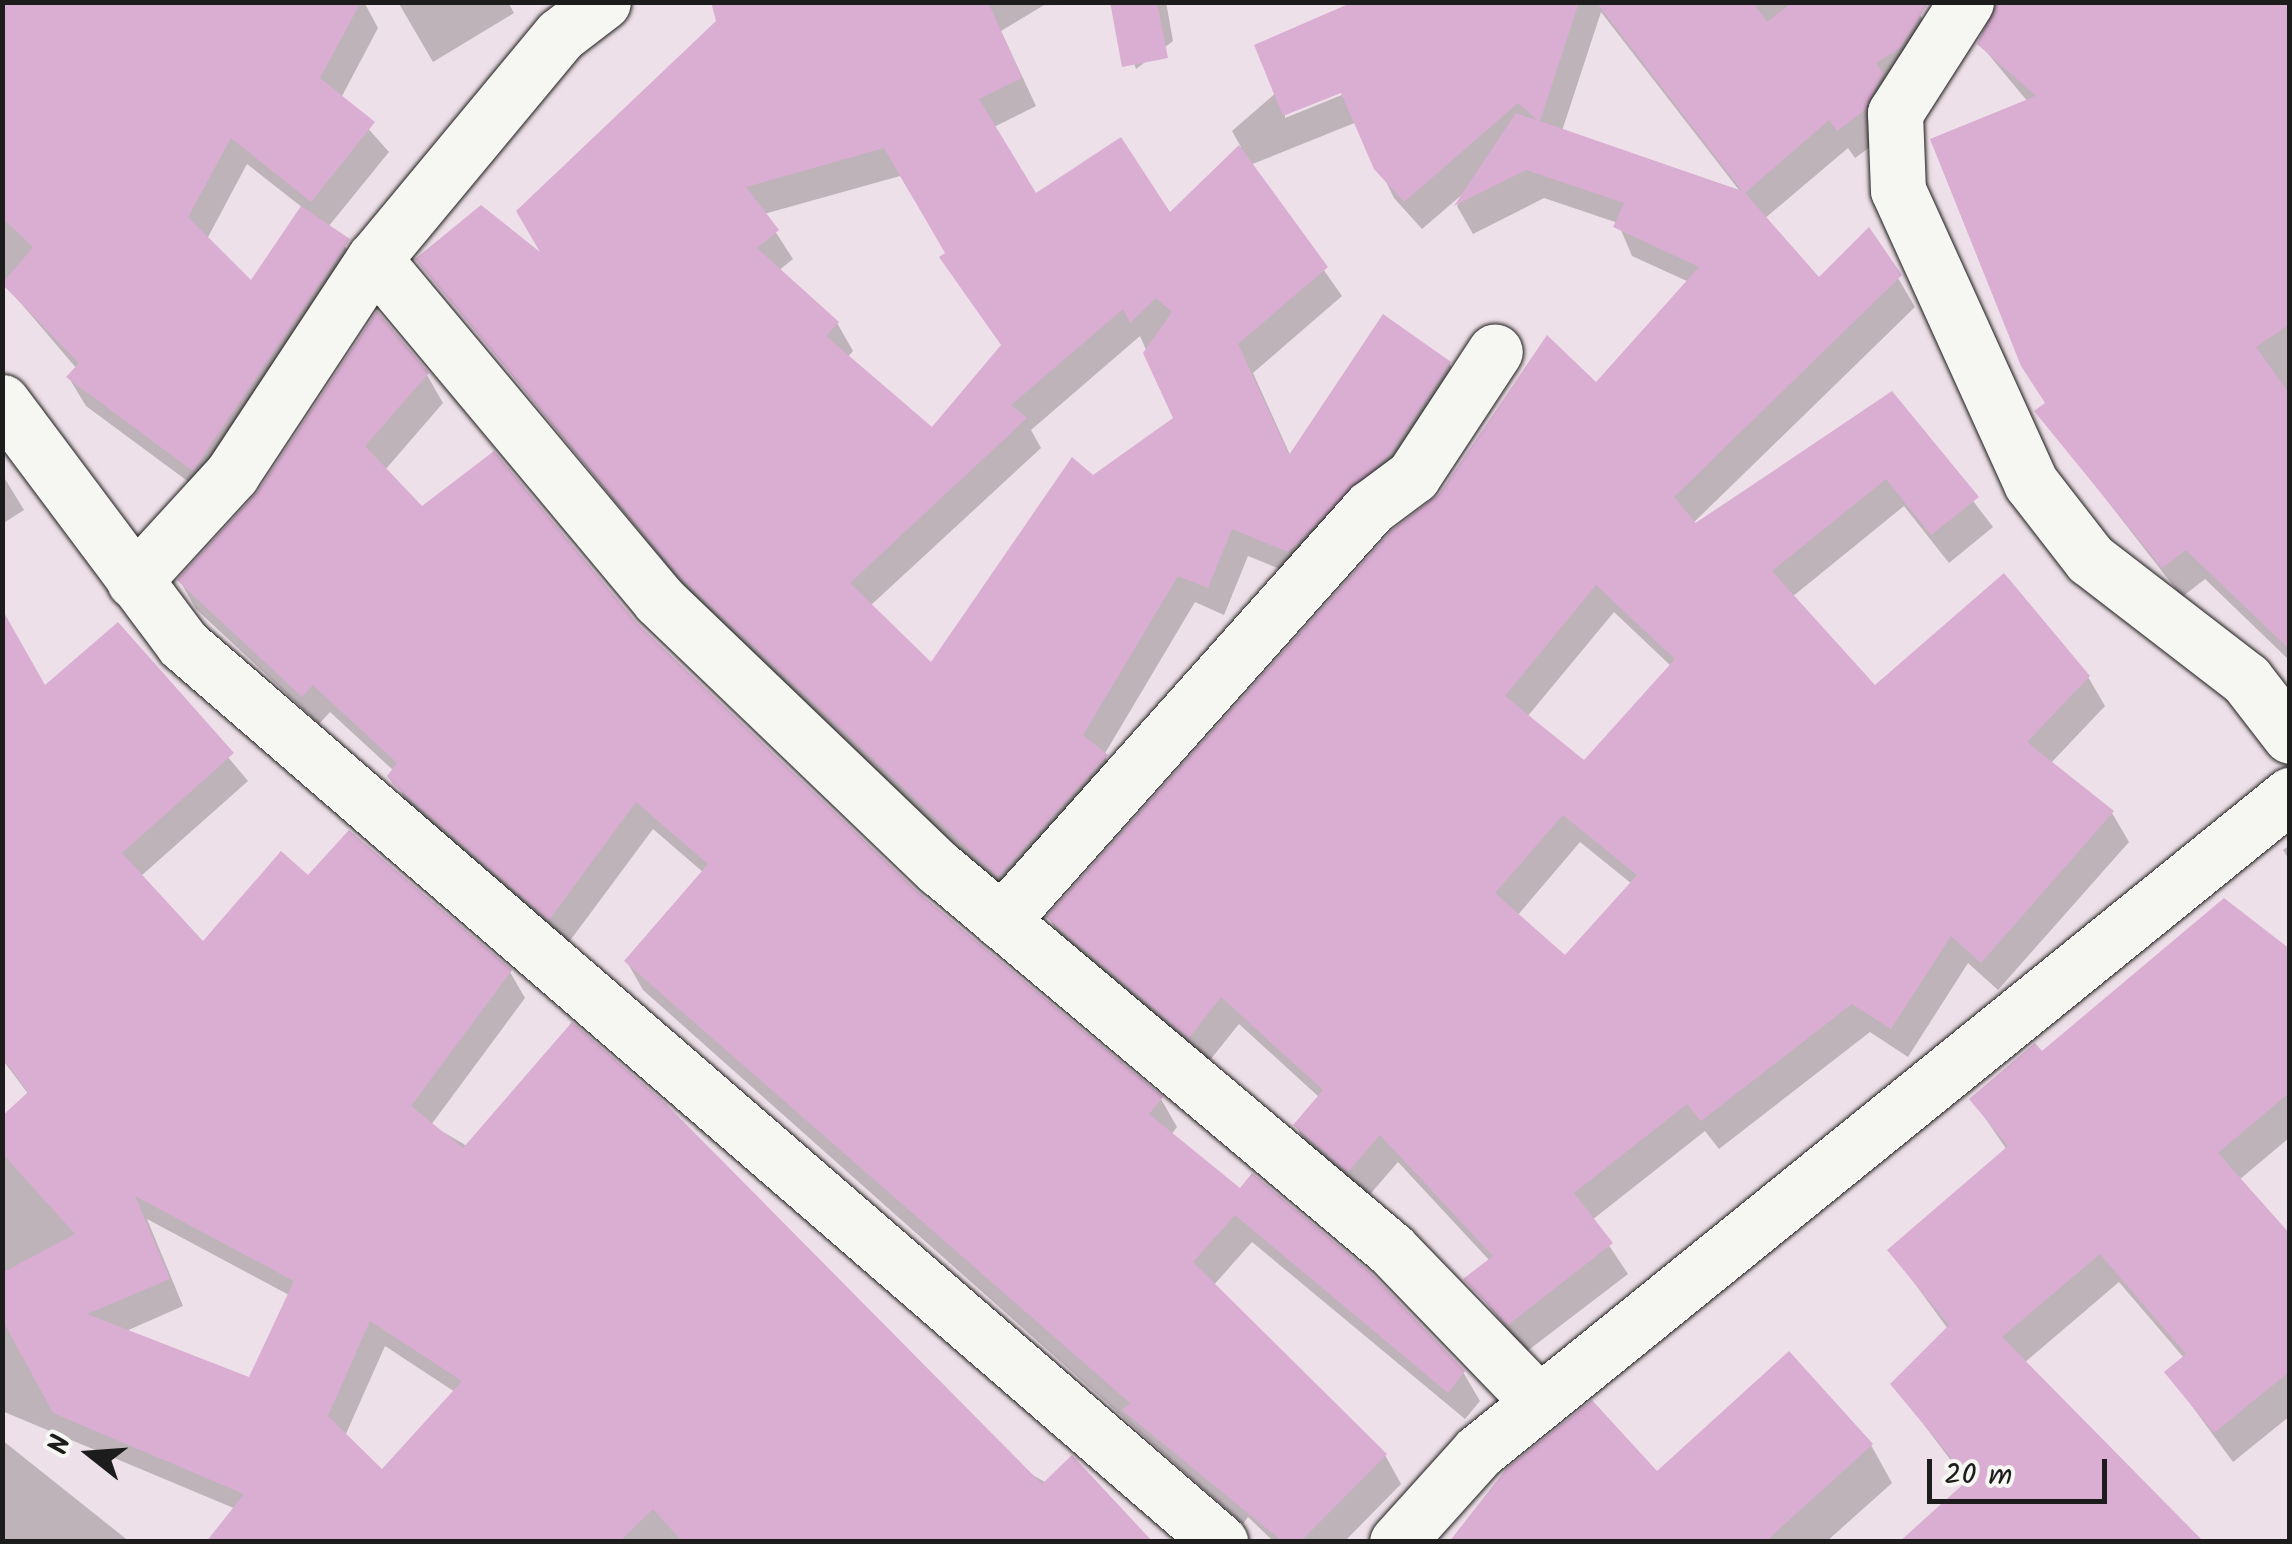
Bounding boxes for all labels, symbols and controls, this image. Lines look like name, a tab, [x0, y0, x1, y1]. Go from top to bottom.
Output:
north arrow	[40, 1404, 140, 1504]
text: N	[37, 1430, 85, 1460]
scale bar	[1932, 1439, 2112, 1501]
text: 20 m	[1944, 1452, 2012, 1500]

